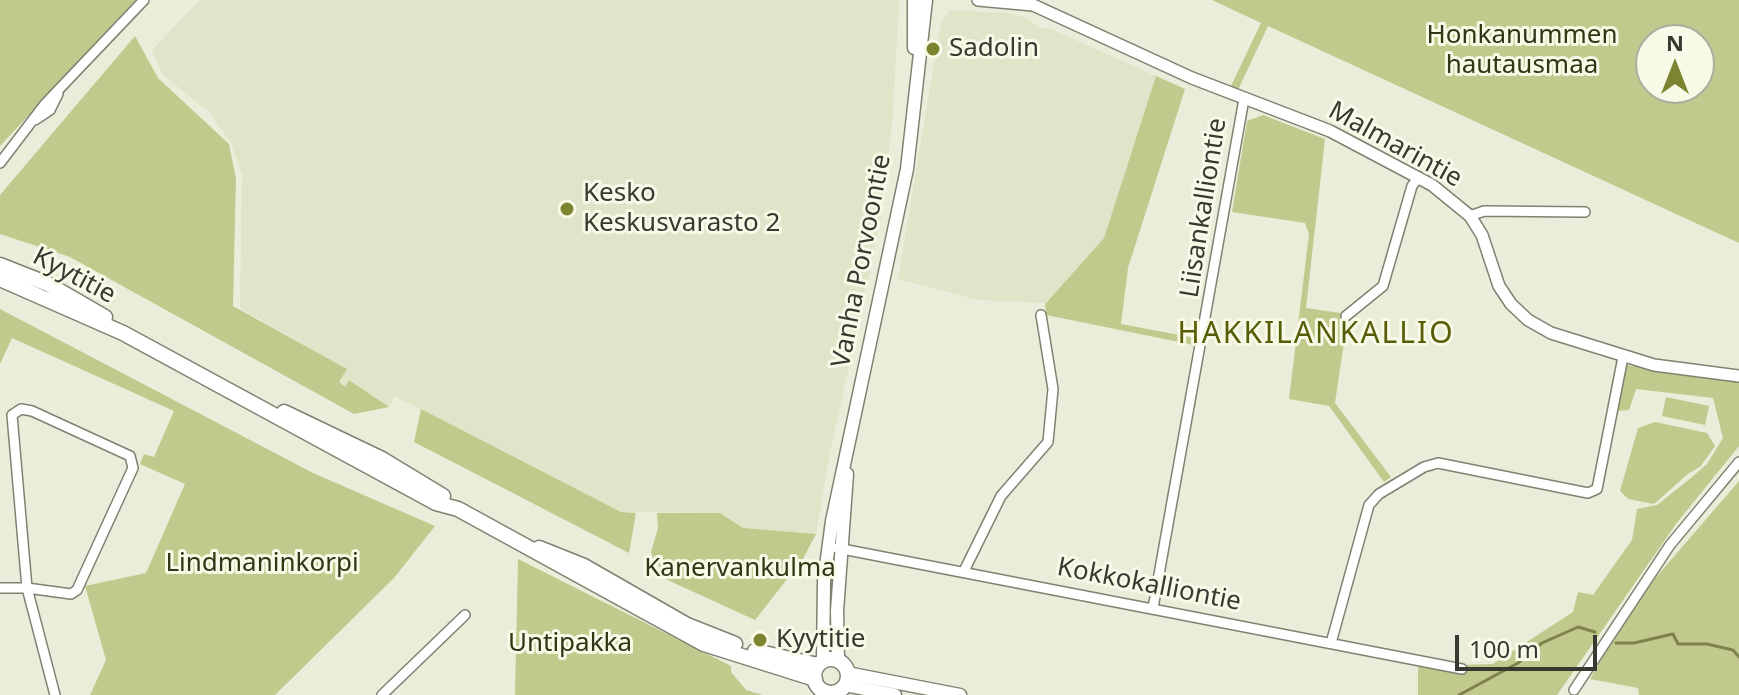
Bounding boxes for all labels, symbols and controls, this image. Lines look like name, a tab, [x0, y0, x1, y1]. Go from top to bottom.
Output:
park label: Honkanummen hautausmaa	[1426, 20, 1618, 82]
north arrow	[1635, 24, 1715, 104]
text: N	[1666, 27, 1684, 57]
place label: Sadolin	[949, 33, 1039, 65]
marker: Sadolin	[924, 40, 942, 58]
street label: Malmarintie	[1323, 95, 1467, 195]
street label: Liisankalliontie	[1174, 116, 1234, 300]
street label: Vanha Porvoontie	[826, 152, 898, 370]
place label: Kesko Keskusvarasto 2	[583, 178, 780, 240]
marker: Kesko Keskusvarasto 2	[558, 200, 576, 218]
street label: Kyytitie	[27, 241, 121, 311]
district label: HAKKILANKALLIO	[1177, 316, 1455, 352]
park label: Lindmaninkorpi	[165, 548, 359, 580]
street label: Kokkokalliontie	[1055, 552, 1243, 618]
park label: Kanervankulma	[644, 553, 836, 585]
scale bar	[1459, 619, 1601, 669]
place label: Kyytitie	[776, 624, 865, 656]
park label: Untipakka	[508, 628, 632, 660]
marker: Kyytitie	[751, 631, 769, 649]
text: 100 m	[1469, 632, 1539, 665]

